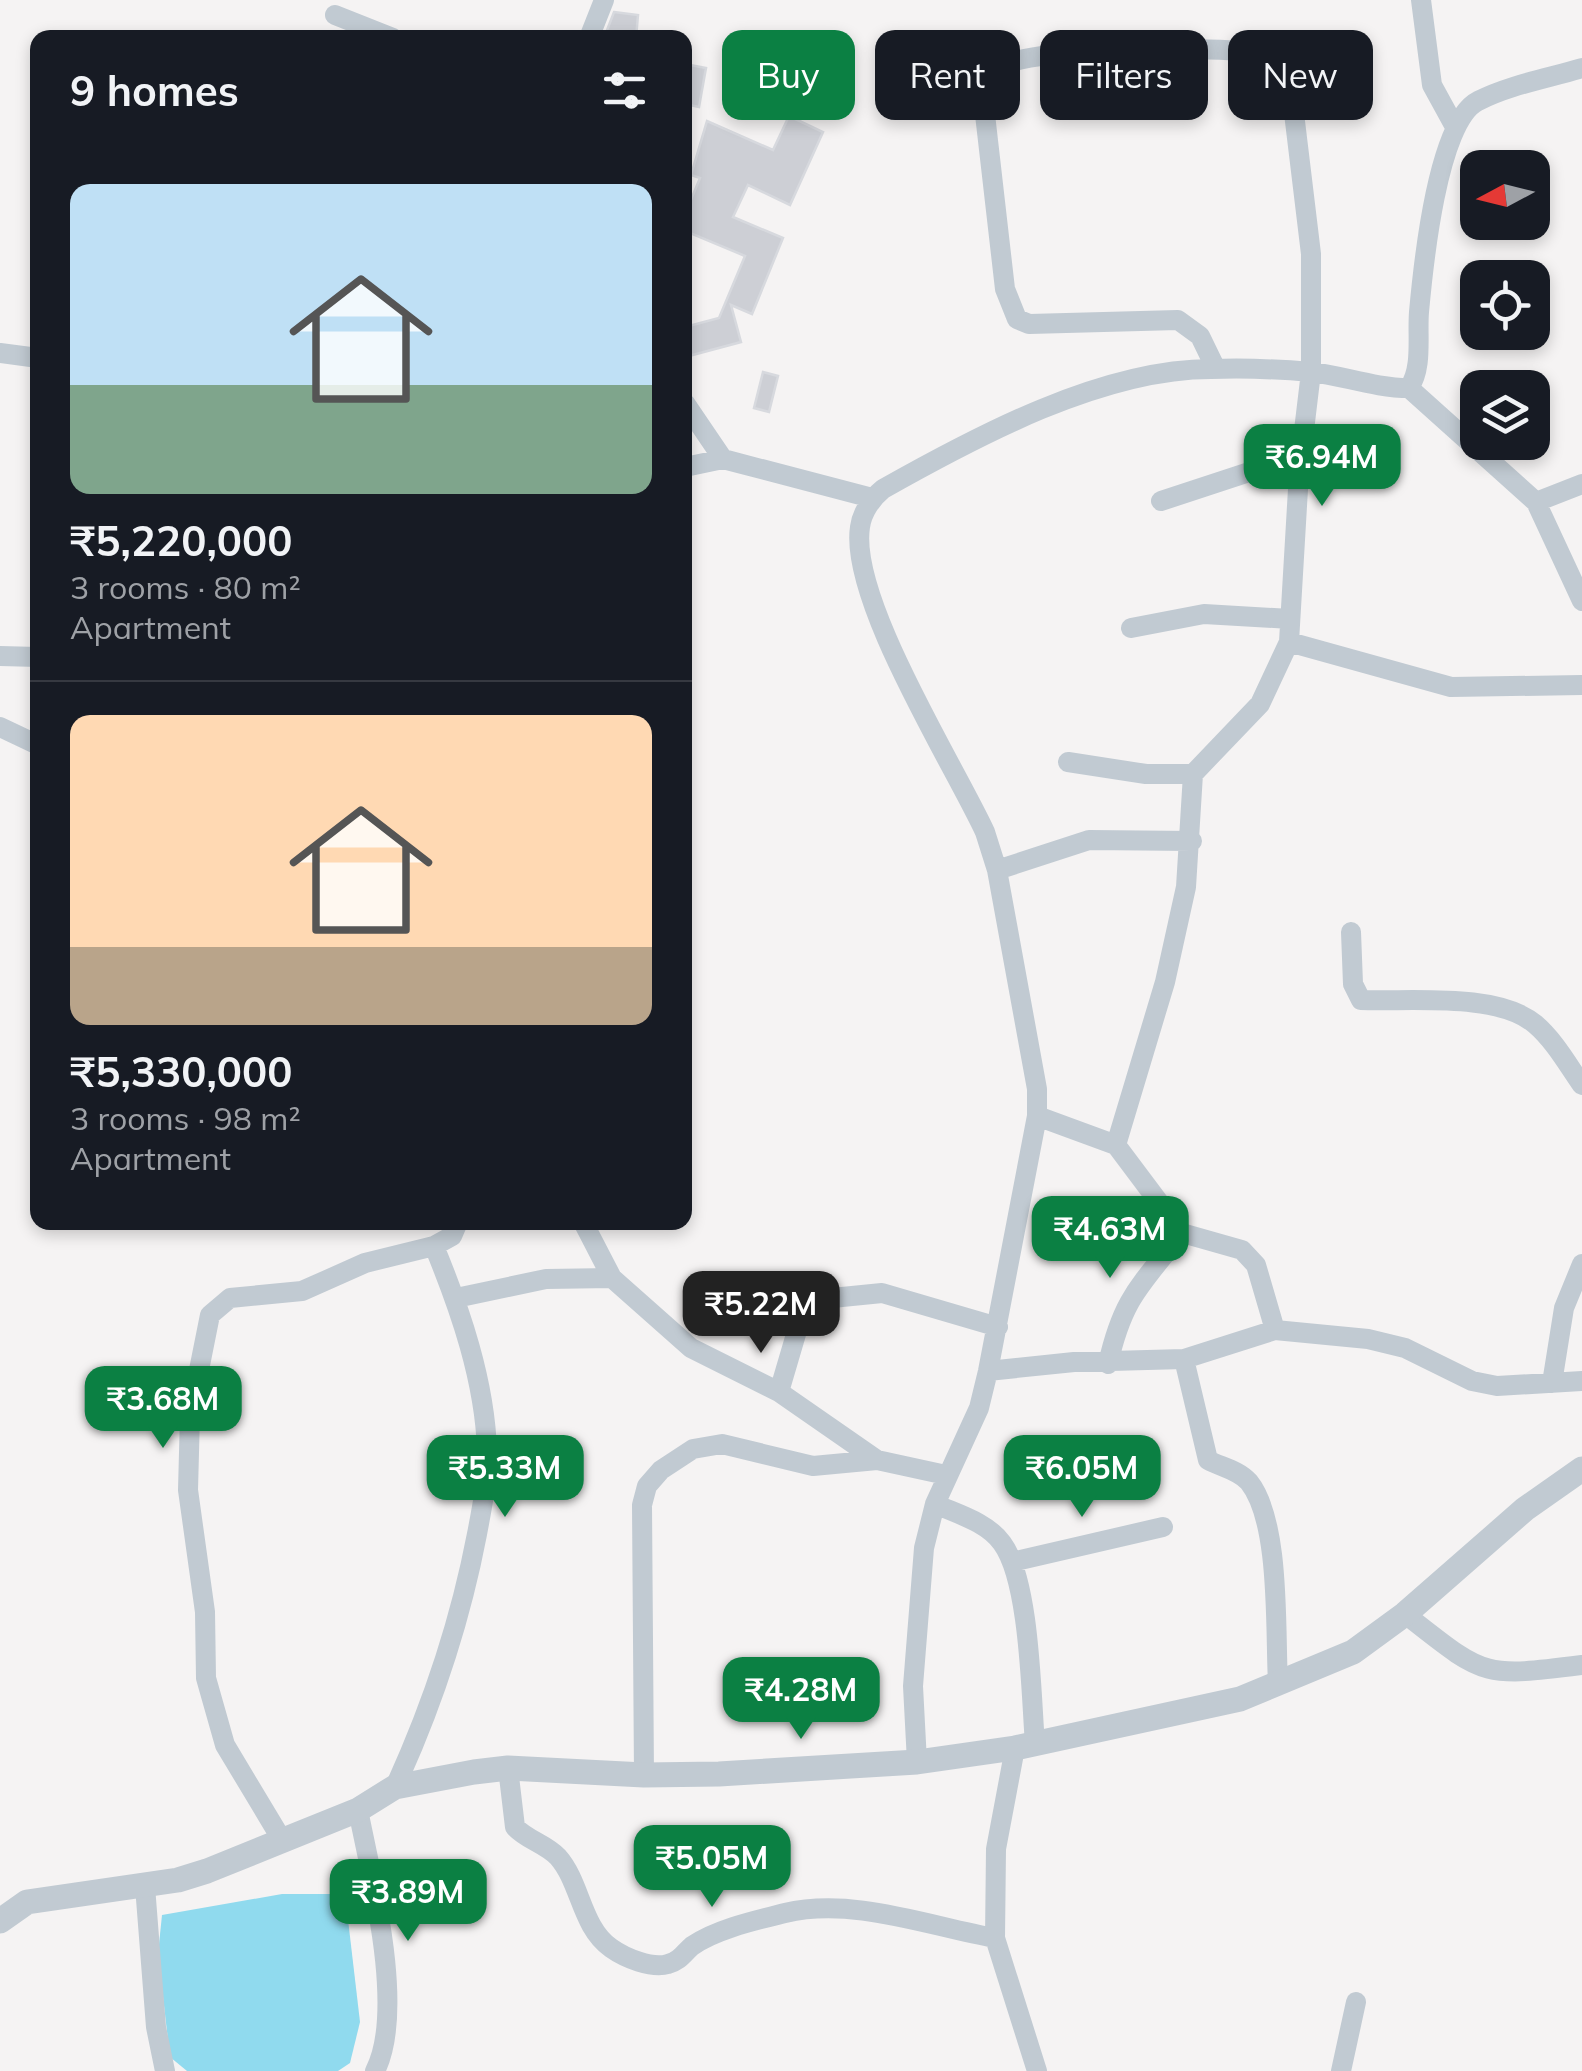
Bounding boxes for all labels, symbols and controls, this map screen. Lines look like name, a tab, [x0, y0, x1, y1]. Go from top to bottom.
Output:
chip: Buy	[722, 30, 855, 120]
chip: Rent	[875, 30, 1020, 120]
chip: Filters	[1040, 30, 1208, 120]
chip: New	[1228, 30, 1373, 120]
icon: filters	[597, 63, 652, 118]
text: 9 homes	[70, 64, 239, 117]
north arrow	[1460, 150, 1550, 240]
map controls	[1460, 150, 1550, 460]
icon: home	[271, 249, 451, 429]
button: locate	[1460, 260, 1550, 350]
button: layers	[1460, 370, 1550, 460]
pin: ₹6.94M	[1241, 424, 1403, 509]
text: ₹6.94M	[1266, 436, 1378, 476]
text: ₹5,220,000	[70, 514, 292, 567]
text: 3 rooms · 80 m²	[70, 567, 301, 607]
text: Apartment	[70, 607, 231, 647]
icon: home	[271, 780, 451, 960]
text: ₹5,330,000	[70, 1045, 292, 1098]
text: 3 rooms · 98 m²	[70, 1098, 301, 1138]
text: Apartment	[70, 1138, 231, 1178]
pin: ₹4.63M	[1029, 1196, 1191, 1281]
text: ₹4.63M	[1054, 1208, 1166, 1248]
pin: ₹5.22M	[680, 1271, 842, 1356]
text: ₹5.22M	[705, 1283, 817, 1323]
pin: ₹3.68M	[82, 1366, 244, 1451]
text: ₹3.68M	[107, 1378, 219, 1418]
pin: ₹5.33M	[424, 1435, 586, 1520]
pin: ₹6.05M	[1001, 1435, 1163, 1520]
text: ₹5.33M	[449, 1447, 561, 1487]
text: ₹6.05M	[1026, 1447, 1138, 1487]
pin: ₹4.28M	[720, 1657, 882, 1742]
text: ₹4.28M	[745, 1669, 857, 1709]
pin: ₹5.05M	[631, 1825, 793, 1910]
text: ₹5.05M	[656, 1837, 768, 1877]
pin: ₹3.89M	[327, 1859, 489, 1944]
text: ₹3.89M	[352, 1871, 464, 1911]

